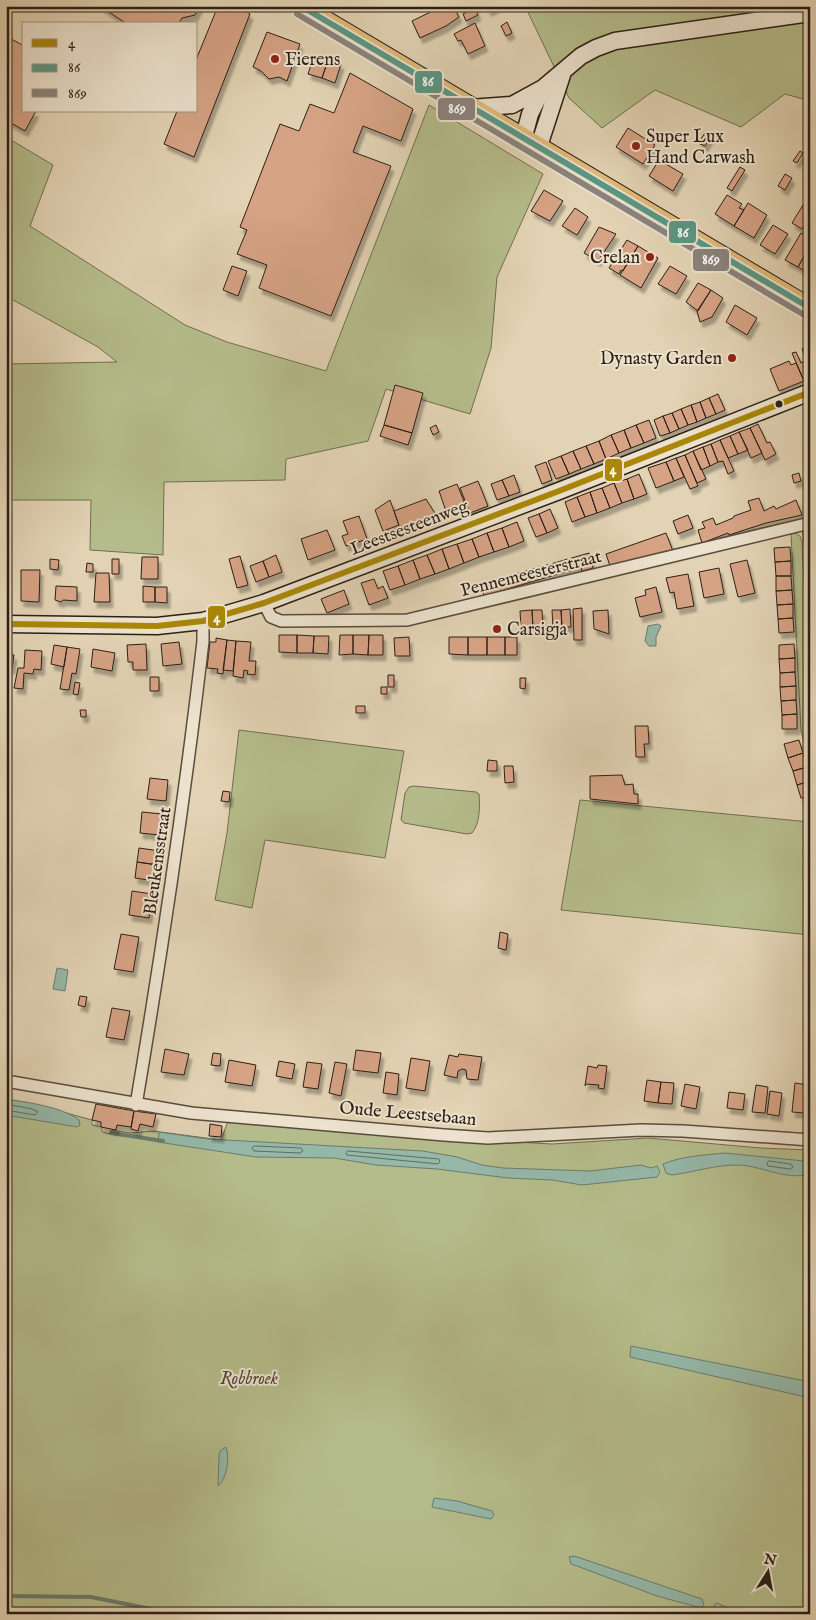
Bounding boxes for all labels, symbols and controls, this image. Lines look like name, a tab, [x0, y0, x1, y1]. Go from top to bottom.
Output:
legend	[22, 22, 198, 112]
text: 4	[68, 34, 76, 53]
place label: Fierens	[285, 49, 340, 72]
marker: Fierens	[269, 53, 281, 65]
text: 86	[68, 58, 81, 77]
line badge: 86	[414, 70, 443, 94]
text: 86	[422, 73, 435, 91]
text: 869	[68, 84, 87, 103]
line badge: 869	[437, 97, 476, 121]
text: 869	[448, 100, 466, 118]
place label: Super Lux Hand Carwash	[646, 126, 756, 170]
marker: Super Lux Hand Carwash	[630, 140, 642, 152]
line badge: 86	[668, 220, 697, 244]
text: 86	[677, 224, 690, 242]
place label: Crelan	[590, 247, 640, 270]
line badge: 869	[692, 248, 730, 272]
marker: Crelan	[644, 251, 656, 263]
text: 869	[702, 251, 720, 269]
place label: Dynasty Garden	[600, 348, 722, 371]
marker: Dynasty Garden	[726, 352, 738, 364]
unlabelled marker	[774, 399, 784, 409]
line badge: 4	[604, 458, 623, 482]
text: 4	[610, 461, 618, 479]
street label: Leestsesteenweg	[347, 495, 472, 561]
street label: Pennemeesterstraat	[458, 546, 604, 603]
line badge: 4	[207, 605, 226, 629]
text: 4	[214, 609, 222, 627]
place label: Carsigja	[507, 619, 568, 642]
marker: Carsigja	[491, 623, 503, 635]
street label: Bleukensstraat	[140, 806, 177, 917]
street label: Oude Leestsebaan	[338, 1097, 478, 1132]
park label: Robbroek	[220, 1368, 278, 1391]
north arrow	[744, 1548, 794, 1598]
text: N	[762, 1550, 778, 1570]

